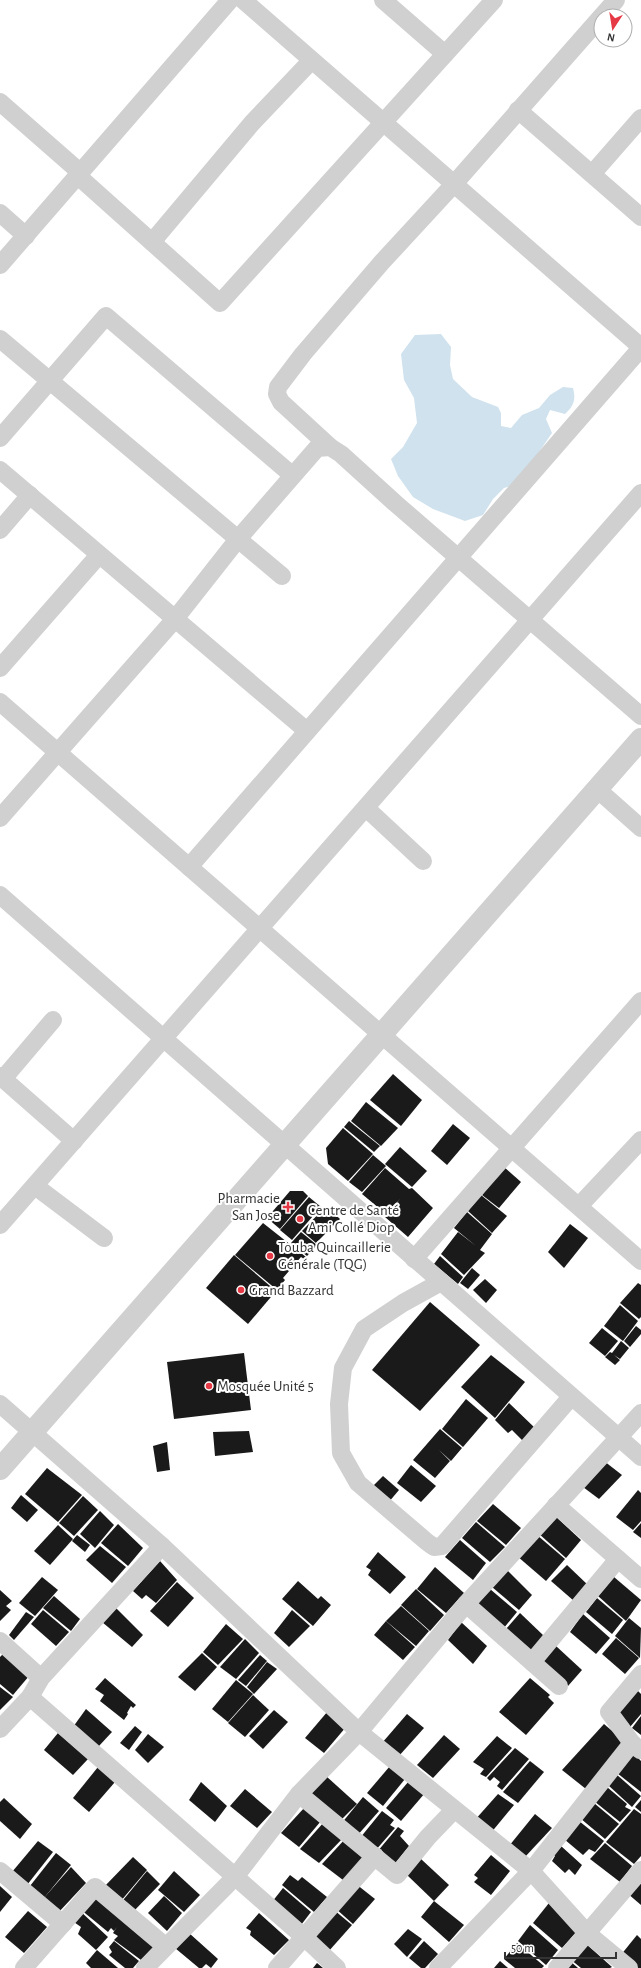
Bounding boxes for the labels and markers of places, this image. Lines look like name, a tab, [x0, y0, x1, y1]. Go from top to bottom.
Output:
place label: Pharmacie San Jose	[218, 1191, 280, 1223]
marker: Pharmacie San Jose	[283, 1202, 293, 1212]
place label: Centre de Santé Ami Collé Diop	[308, 1203, 399, 1235]
marker: Centre de Santé Ami Collé Diop	[295, 1214, 305, 1224]
place label: Touba Quincaillerie Générale (TQG)	[278, 1240, 391, 1272]
marker: Touba Quincaillerie Générale (TQG)	[265, 1251, 275, 1261]
place label: Grand Bazzard	[249, 1283, 334, 1298]
marker: Grand Bazzard	[236, 1285, 246, 1295]
place label: Mosquée Unité 5	[217, 1379, 314, 1394]
marker: Mosquée Unité 5	[204, 1381, 214, 1391]

